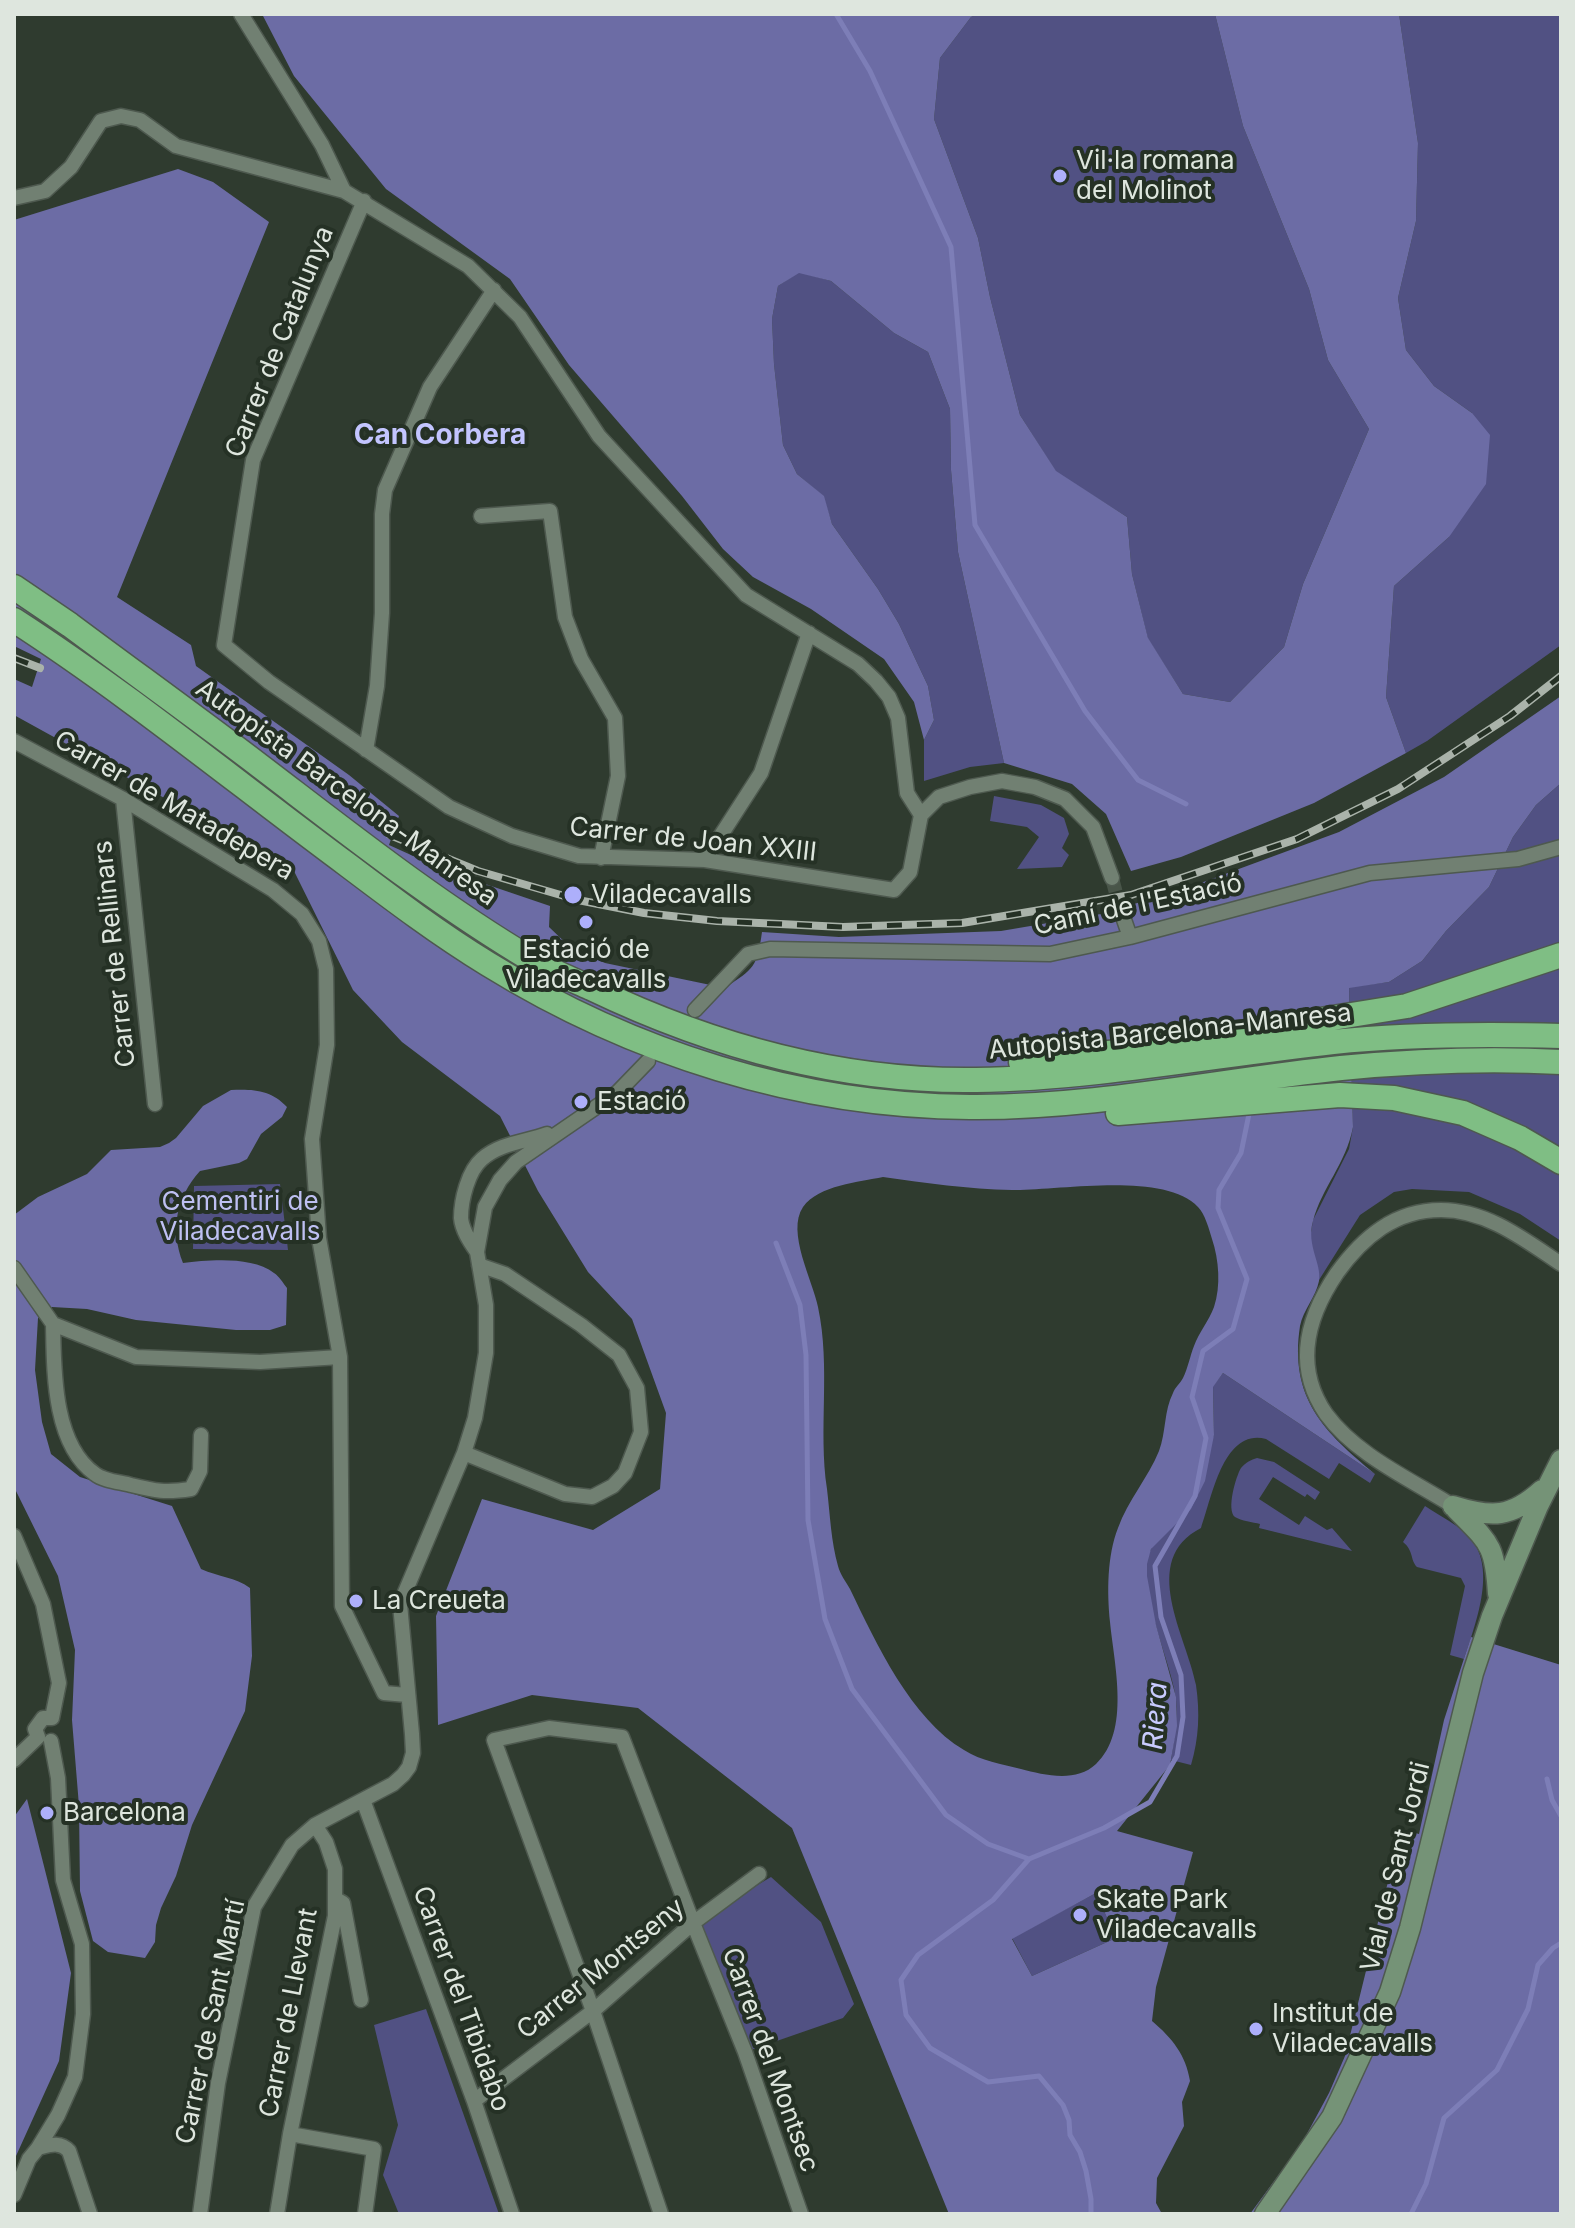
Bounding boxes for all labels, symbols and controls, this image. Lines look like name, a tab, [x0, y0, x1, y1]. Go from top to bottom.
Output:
place label: Vil·la romana del Molinot	[1076, 145, 1235, 206]
marker: Vil·la romana del Molinot	[1051, 167, 1069, 185]
street label: Carrer de Catalunya	[219, 222, 341, 462]
district label: Can Corbera	[354, 419, 526, 453]
street label: Autopista Barcelona-Manresa	[189, 673, 503, 913]
street label: Carrer de Matadepera	[49, 725, 299, 887]
street label: Carrer de Joan XXIII	[568, 812, 818, 868]
street label: Carrer de Rellinars	[88, 839, 142, 1069]
street label: Camí de l'Estació	[1031, 868, 1245, 942]
place label: Viladecavalls	[591, 879, 752, 911]
marker: Viladecavalls	[562, 884, 584, 906]
marker: Estació de Viladecavalls	[577, 913, 595, 931]
place label: Estació de Viladecavalls	[506, 934, 666, 996]
street label: Autopista Barcelona-Manresa	[987, 997, 1353, 1067]
place label: Estació	[597, 1086, 686, 1118]
marker: Estació	[572, 1093, 590, 1111]
park label: Cementiri de Viladecavalls	[160, 1186, 320, 1248]
place label: La Creueta	[372, 1585, 506, 1617]
marker: La Creueta	[347, 1592, 365, 1610]
water label: Riera	[1137, 1681, 1175, 1751]
street label: Vial de Sant Jordi	[1355, 1759, 1437, 1975]
place label: Barcelona	[63, 1797, 186, 1829]
marker: Barcelona	[38, 1804, 56, 1822]
street label: Carrer del Tibidabo	[406, 1882, 516, 2116]
place label: Skate Park Viladecavalls	[1096, 1884, 1257, 1946]
street label: Carrer Montseny	[511, 1892, 691, 2046]
street label: Carrer de Sant Martí	[170, 1897, 252, 2147]
street label: Carrer de Llevant	[253, 1906, 325, 2120]
marker: Skate Park Viladecavalls	[1071, 1906, 1089, 1924]
street label: Carrer del Montsec	[715, 1944, 825, 2176]
place label: Institut de Viladecavalls	[1272, 1998, 1433, 2060]
marker: Institut de Viladecavalls	[1247, 2020, 1265, 2038]

